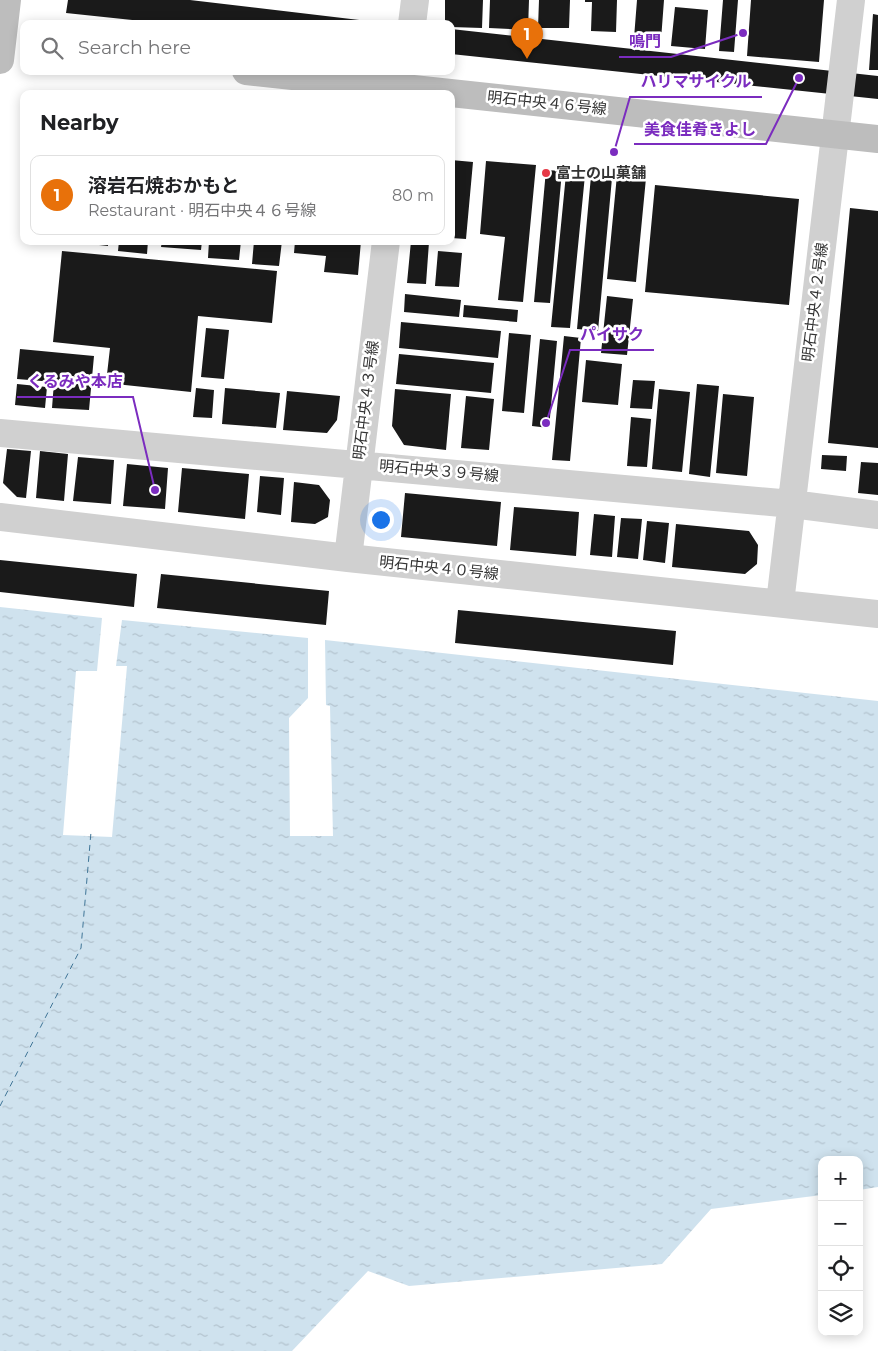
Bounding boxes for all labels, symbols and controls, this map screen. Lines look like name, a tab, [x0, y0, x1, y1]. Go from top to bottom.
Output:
pin: 1	[511, 18, 543, 59]
search box	[20, 20, 455, 75]
callout: 鳴門	[619, 26, 671, 57]
text: 鳴門	[629, 32, 661, 51]
icon: search	[38, 34, 66, 62]
text: Search here	[78, 36, 191, 59]
callout: ハリマサイクル	[630, 66, 762, 97]
text: ハリマサイクル	[640, 72, 752, 91]
street label: 明石中央４６号線	[486, 87, 608, 118]
text: Nearby	[40, 110, 119, 135]
callout: 美食佳肴きよし	[634, 113, 766, 144]
text: 美食佳肴きよし	[644, 120, 756, 139]
place label: 富士の山菓舗	[556, 163, 646, 182]
marker: 富士の山菓舗	[540, 167, 552, 179]
text: 溶岩石焼おかもと	[88, 174, 240, 197]
text: 1	[54, 186, 60, 205]
text: 80 m	[392, 186, 434, 205]
text: Restaurant · 明石中央４６号線	[88, 201, 316, 220]
street label: 明石中央４２号線	[798, 241, 831, 363]
callout: パイサク	[570, 319, 654, 350]
text: パイサク	[580, 325, 644, 344]
street label: 明石中央４３号線	[349, 339, 382, 461]
callout: くるみや本店	[17, 366, 133, 397]
text: くるみや本店	[27, 372, 123, 391]
street label: 明石中央３９号線	[378, 456, 500, 485]
your location	[368, 507, 394, 533]
street label: 明石中央４０号線	[378, 552, 500, 583]
map controls	[818, 1156, 863, 1336]
button: +	[818, 1156, 863, 1201]
button: −	[818, 1201, 863, 1246]
button: locate	[818, 1246, 863, 1291]
button: layers	[818, 1291, 863, 1336]

